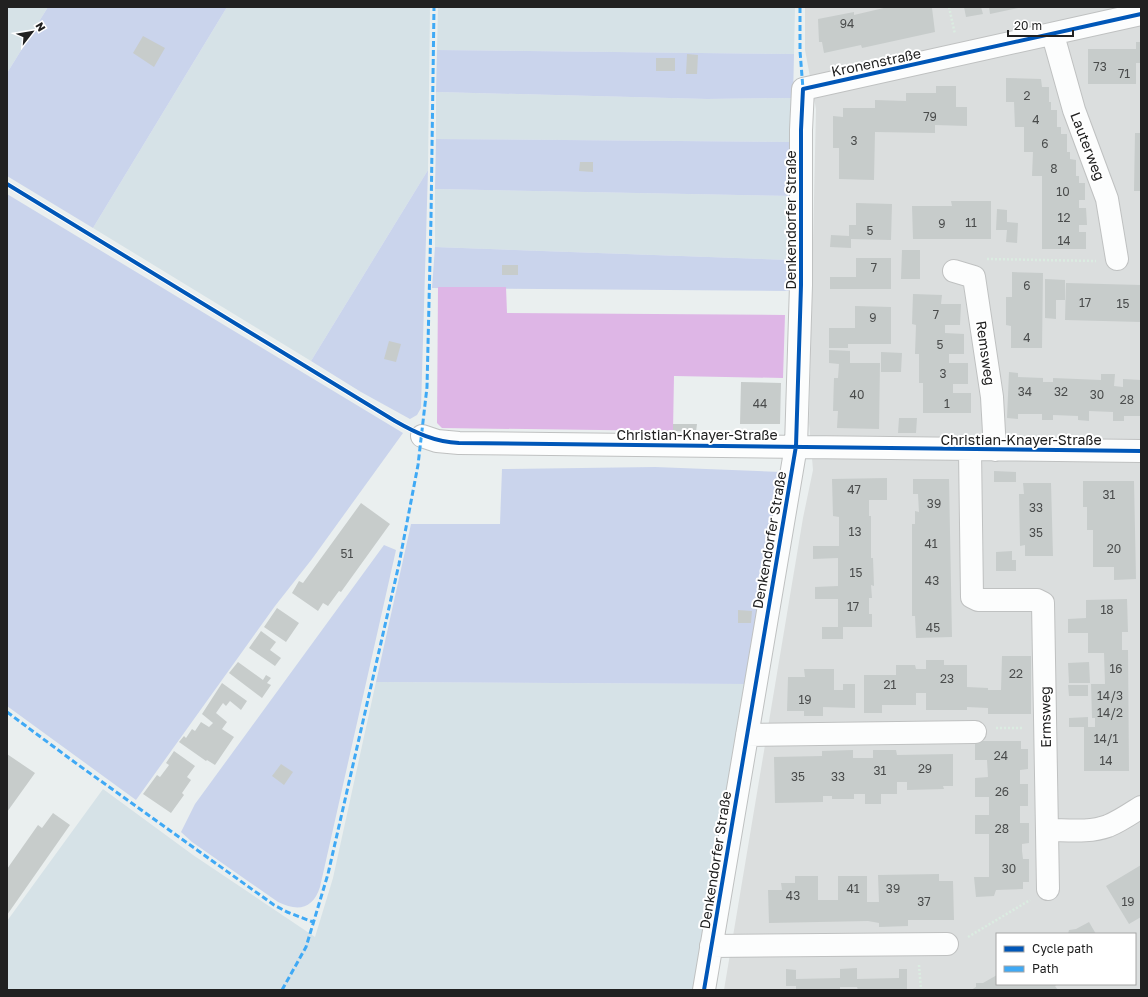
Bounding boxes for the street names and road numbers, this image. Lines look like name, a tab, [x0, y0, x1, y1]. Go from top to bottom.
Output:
street label: Kronenstraße	[830, 44, 922, 80]
street label: Lauterweg	[1067, 109, 1109, 183]
street label: Denkendorfer Straße	[782, 150, 799, 290]
street label: Remsweg	[973, 320, 999, 386]
street label: Christian-Knayer-Straße	[616, 426, 778, 443]
street label: Christian-Knayer-Straße	[940, 431, 1102, 448]
street label: Denkendorfer Straße	[749, 470, 789, 610]
street label: Ermsweg	[1036, 686, 1054, 748]
street label: Denkendorfer Straße	[696, 790, 734, 930]

